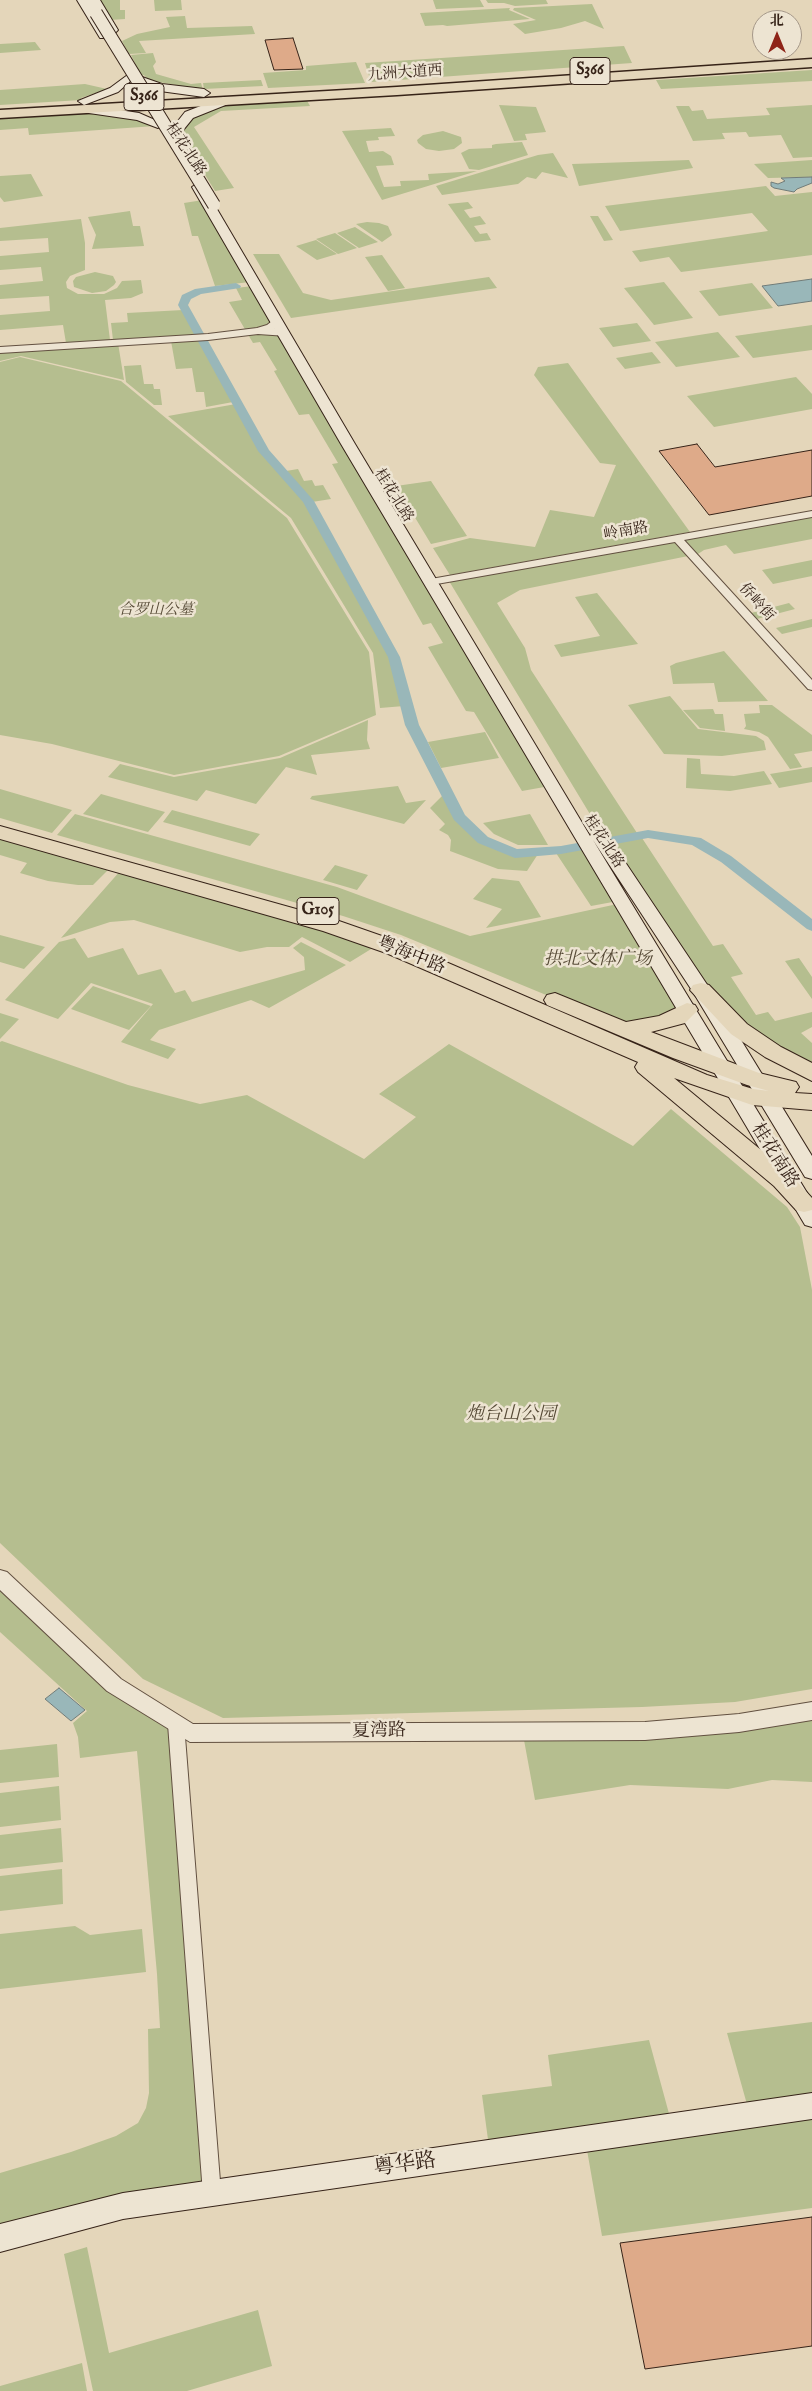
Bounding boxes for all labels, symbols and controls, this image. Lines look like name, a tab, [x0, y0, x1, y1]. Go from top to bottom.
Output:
north arrow	[752, 10, 802, 60]
text: 北	[770, 12, 784, 30]
road number: S366	[570, 58, 610, 84]
street label: 九洲大道西	[367, 62, 443, 86]
road number: S366	[124, 84, 164, 110]
street label: 桂花北路	[161, 120, 209, 180]
street label: 桂花北路	[369, 466, 417, 526]
street label: 岭南路	[602, 519, 650, 545]
street label: 侨岭街	[734, 580, 778, 626]
park label: 合罗山公墓	[119, 602, 193, 620]
street label: 桂花北路	[579, 812, 627, 872]
road number: G105	[297, 898, 339, 924]
street label: 粤海中路	[374, 933, 448, 979]
park label: 拱北文体广场	[544, 949, 652, 971]
street label: 桂花南路	[746, 1120, 802, 1192]
park label: 炮台山公园	[466, 1404, 556, 1426]
street label: 夏湾路	[352, 1721, 406, 1743]
street label: 粤华路	[372, 2149, 438, 2183]

